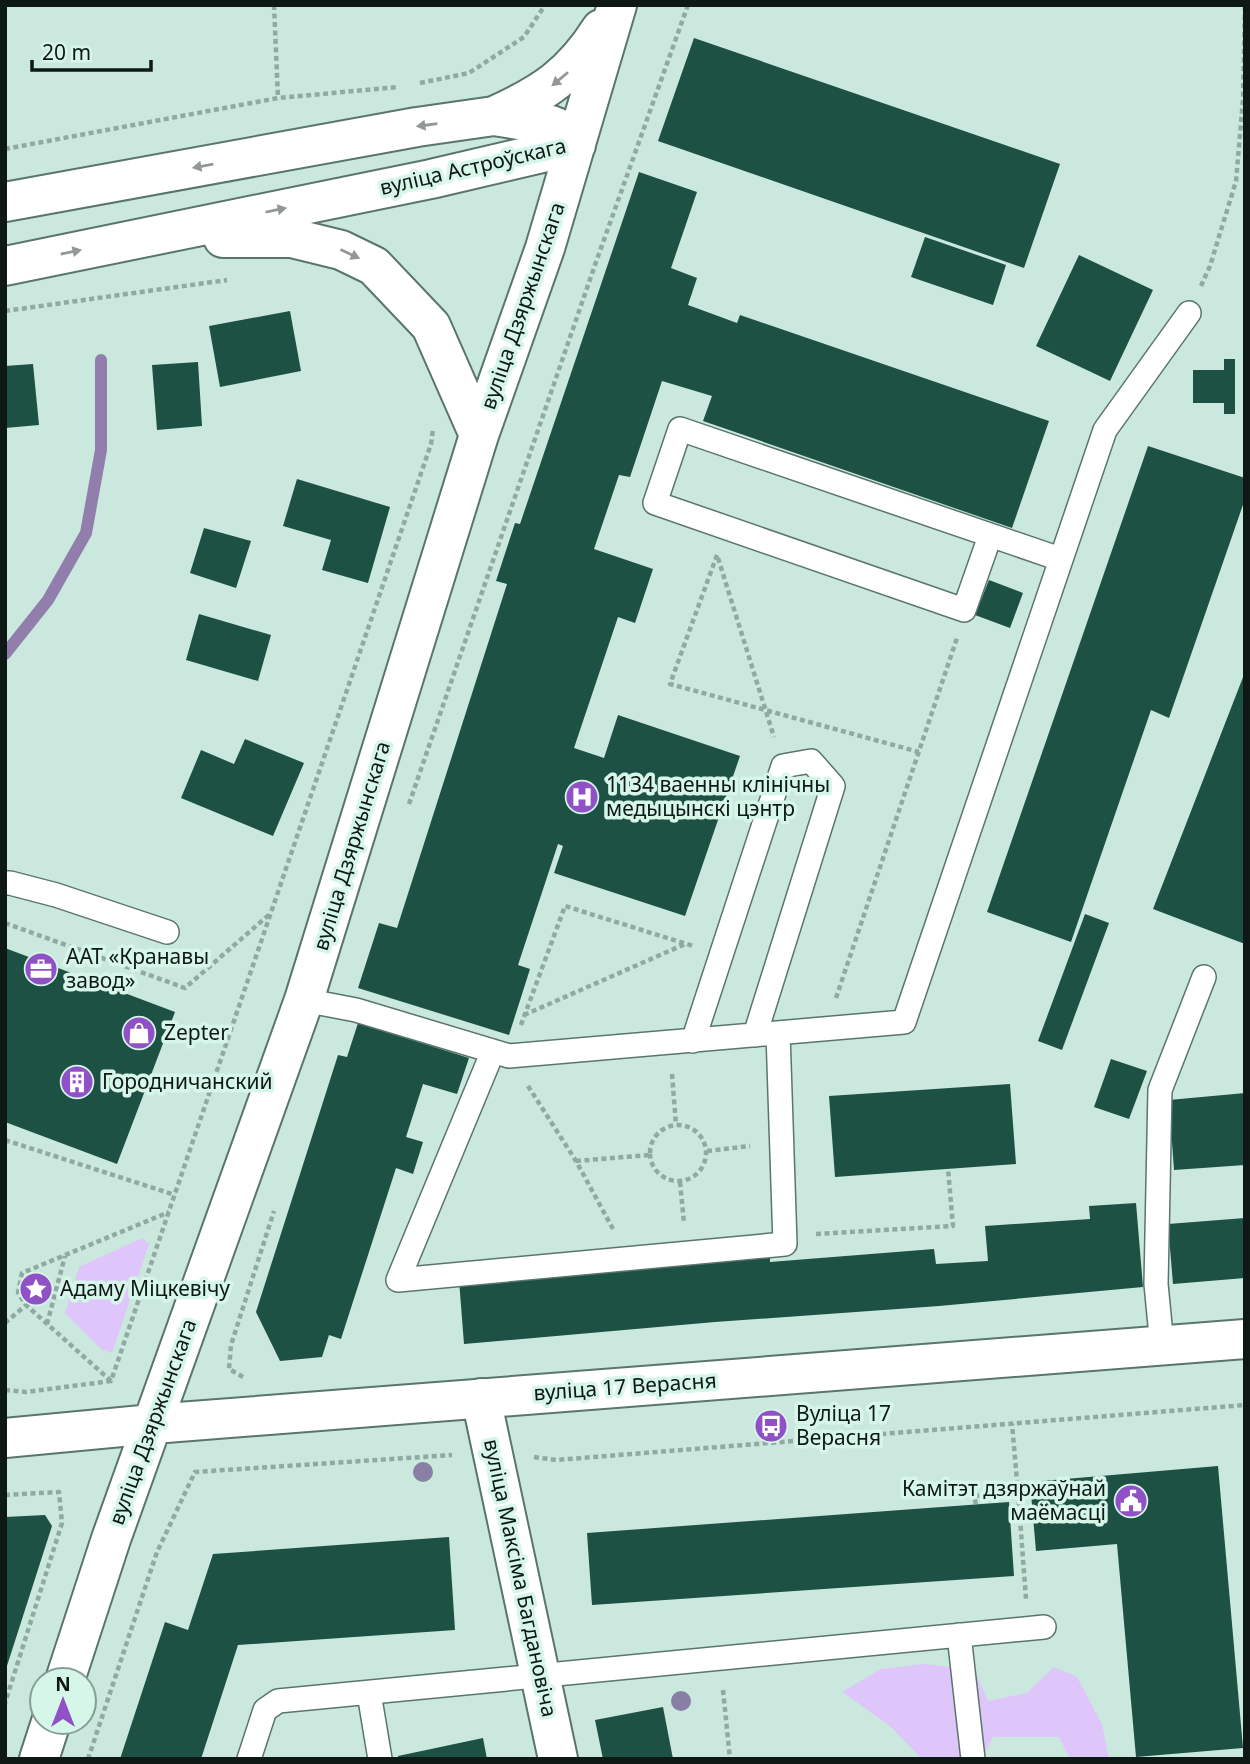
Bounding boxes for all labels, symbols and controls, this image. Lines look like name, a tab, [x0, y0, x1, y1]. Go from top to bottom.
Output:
scale bar	[32, 28, 150, 72]
text: 20 m	[42, 38, 91, 66]
one-way arrow	[552, 71, 570, 86]
one-way arrow	[416, 120, 438, 131]
street label: вуліца Астроўскага	[377, 131, 569, 201]
one-way arrow	[192, 161, 214, 172]
street label: вуліца Дзяржынскага	[473, 198, 571, 413]
one-way arrow	[265, 204, 287, 215]
one-way arrow	[60, 246, 82, 257]
one-way arrow	[340, 248, 360, 260]
street label: вуліца Дзяржынскага	[306, 738, 396, 954]
place label: 1134 ваенны клінічны медыцынскі цэнтр	[606, 770, 830, 822]
hospital icon: 1134 ваенны клінічны медыцынскі цэнтр	[563, 778, 601, 816]
place label: ААТ «Кранавы завод»	[66, 942, 209, 994]
office icon: ААТ «Кранавы завод»	[22, 950, 60, 988]
shop icon: Zepter	[120, 1014, 158, 1052]
place label: Zepter	[164, 1018, 229, 1046]
building icon: Городничанский	[58, 1063, 96, 1101]
place label: Городничанский	[102, 1067, 273, 1095]
place icon: Адаму Міцкевічу	[17, 1270, 55, 1308]
place label: Адаму Міцкевічу	[60, 1274, 230, 1302]
street label: вуліца Дзяржынскага	[102, 1315, 202, 1529]
street label: вуліца 17 Верасня	[532, 1366, 717, 1406]
place label: Вуліца 17 Верасня	[796, 1399, 891, 1451]
bus stop icon: Вуліца 17 Верасня	[752, 1407, 790, 1445]
street label: вуліца Максіма Багдановіча	[478, 1436, 564, 1719]
place label: Камітэт дзяржаўнай маёмасці	[902, 1474, 1106, 1526]
public building icon: Камітэт дзяржаўнай маёмасці	[1112, 1482, 1150, 1520]
north arrow	[28, 1666, 98, 1736]
text: N	[55, 1671, 71, 1697]

